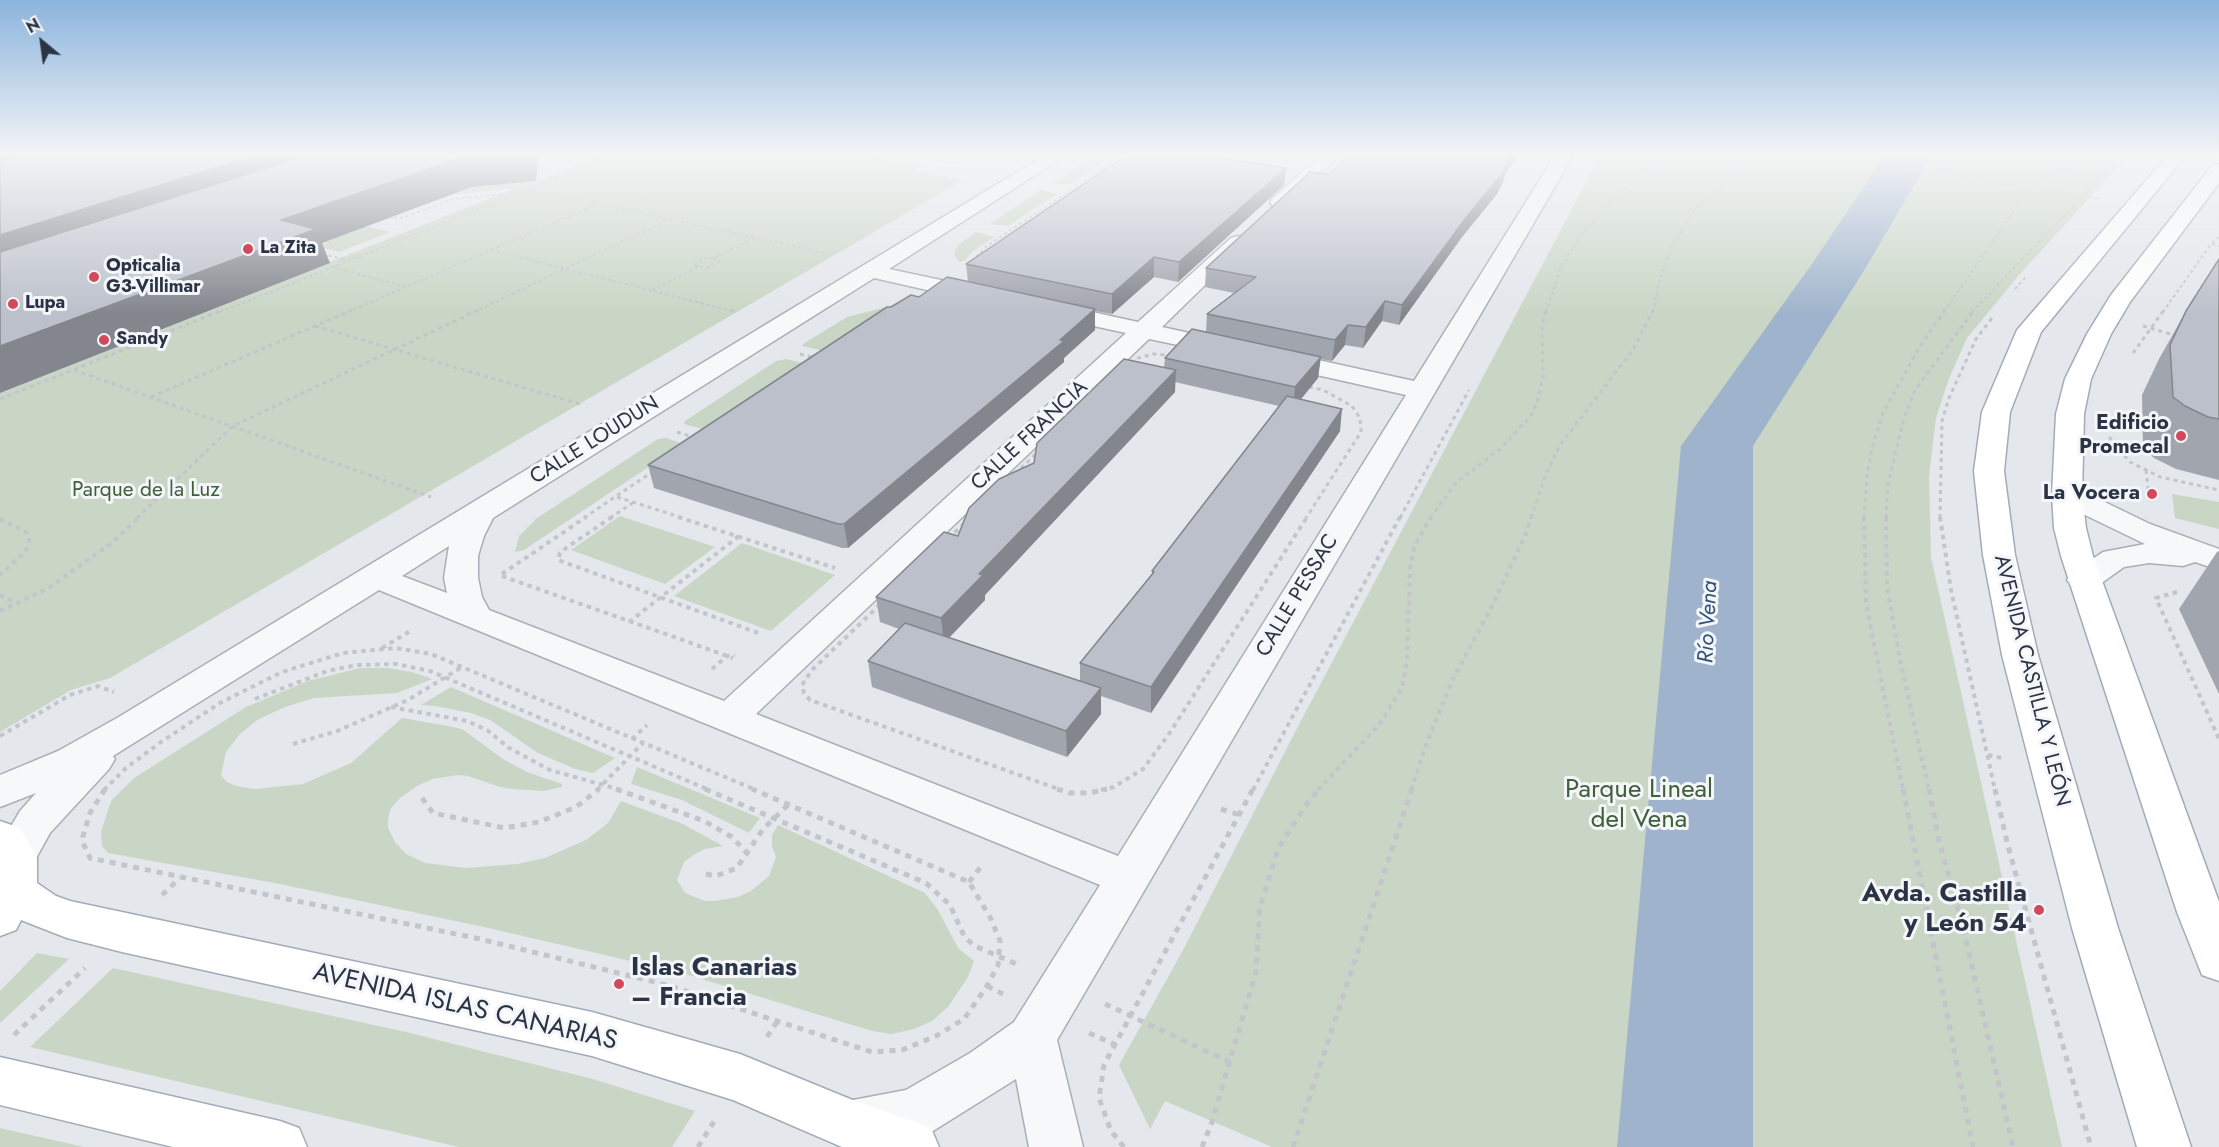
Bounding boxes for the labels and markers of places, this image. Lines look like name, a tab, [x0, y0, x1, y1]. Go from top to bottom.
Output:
place label: La Zita	[260, 238, 316, 260]
marker: La Zita	[241, 242, 255, 256]
place label: Opticalia G3-Villimar	[106, 256, 201, 298]
marker: Opticalia G3-Villimar	[87, 270, 101, 284]
place label: Lupa	[25, 293, 65, 315]
marker: Lupa	[6, 297, 20, 311]
place label: Sandy	[116, 329, 168, 351]
marker: Sandy	[97, 333, 111, 347]
place label: Edificio Promecal	[2079, 411, 2169, 461]
marker: Edificio Promecal	[2174, 429, 2188, 443]
place label: La Vocera	[2043, 481, 2140, 507]
marker: La Vocera	[2145, 487, 2159, 501]
place label: Avda. Castilla y León 54	[1862, 879, 2027, 940]
marker: Avda. Castilla y León 54	[2032, 903, 2046, 917]
place label: Islas Canarias – Francia	[631, 953, 797, 1014]
marker: Islas Canarias – Francia	[612, 977, 626, 991]

